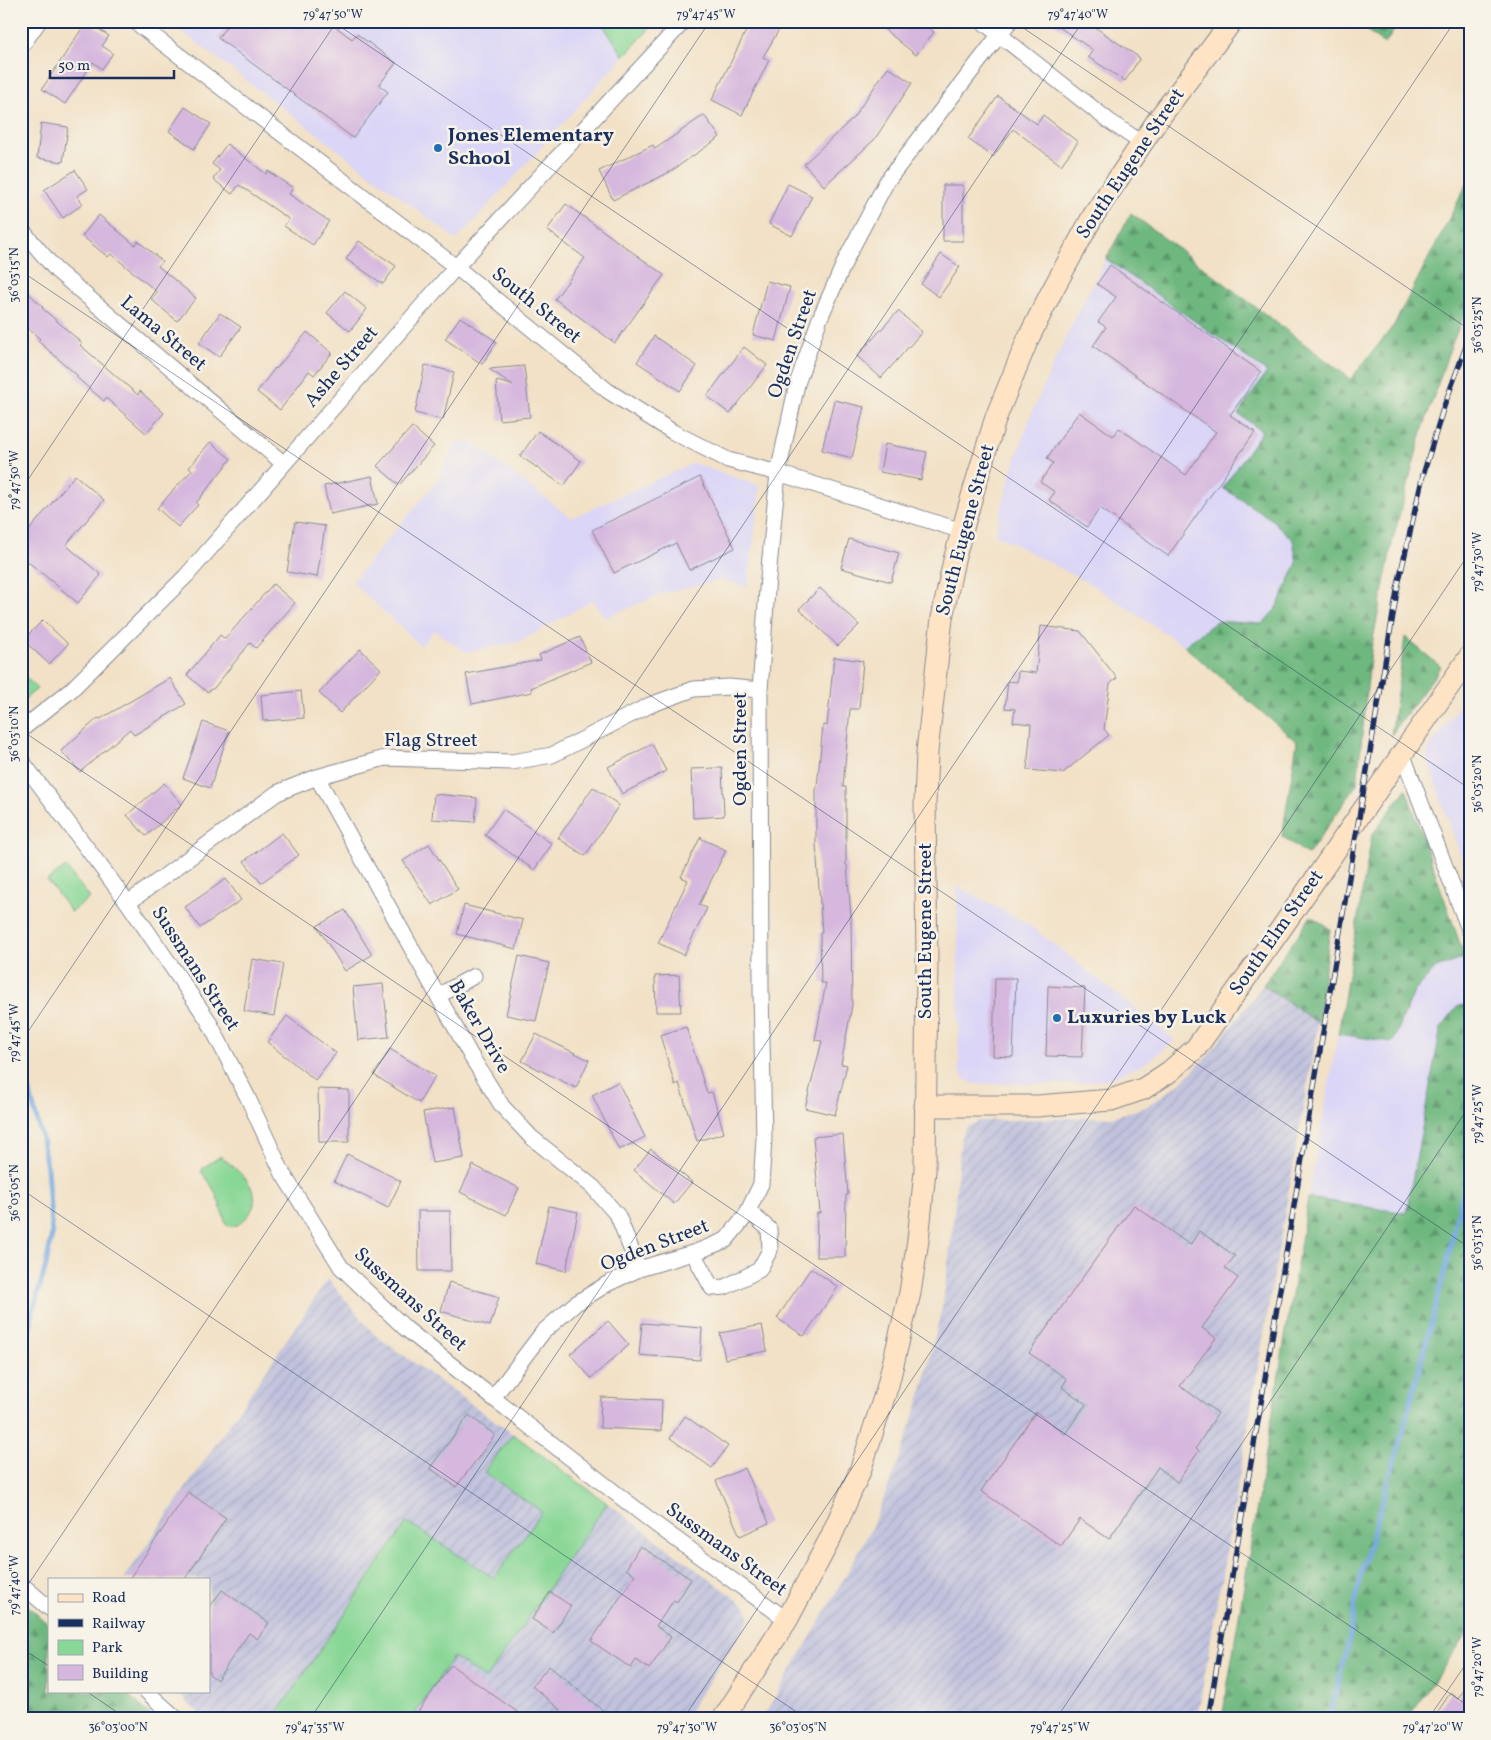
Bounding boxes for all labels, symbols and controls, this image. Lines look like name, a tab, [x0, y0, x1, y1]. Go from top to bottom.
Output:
text: 79°47'50"W	[303, 7, 363, 23]
text: 79°47'45"W	[677, 7, 735, 23]
text: 79°47'40"W	[1048, 7, 1108, 23]
scale bar	[50, 48, 174, 80]
text: 50 m	[58, 56, 90, 77]
street label: South Eugene Street	[1070, 83, 1192, 245]
place label: Jones Elementary School	[447, 122, 614, 173]
marker: Jones Elementary School	[432, 142, 444, 154]
text: 36°03'15"N	[7, 247, 23, 303]
street label: South Street	[485, 261, 587, 351]
street label: Ogden Street	[761, 286, 825, 402]
street label: Lama Street	[114, 289, 212, 379]
text: 36°03'25"N	[1470, 296, 1486, 354]
street label: Ashe Street	[298, 320, 386, 414]
street label: South Eugene Street	[930, 441, 1002, 619]
text: 79°47'50"W	[7, 450, 23, 510]
text: 79°47'30"W	[1470, 532, 1486, 592]
street label: Ogden Street	[727, 692, 755, 806]
text: 36°03'10"N	[7, 706, 23, 762]
street label: Flag Street	[384, 727, 478, 755]
text: 36°03'20"N	[1470, 755, 1486, 813]
street label: South Eugene Street	[912, 843, 940, 1019]
street label: South Elm Street	[1223, 864, 1331, 1002]
street label: Sussmans Street	[144, 901, 246, 1037]
street label: Baker Drive	[441, 975, 517, 1079]
text: 79°47'45"W	[7, 1004, 23, 1062]
place label: Luxuries by Luck	[1067, 1004, 1227, 1032]
marker: Luxuries by Luck	[1051, 1012, 1063, 1024]
text: 79°47'25"W	[1470, 1084, 1486, 1144]
text: 36°03'05"N	[7, 1164, 23, 1222]
street label: Ogden Street	[597, 1213, 713, 1279]
text: 36°03'15"N	[1470, 1215, 1486, 1271]
street label: Sussmans Street	[347, 1241, 473, 1359]
street label: Sussmans Street	[660, 1496, 792, 1604]
text: 79°47'40"W	[7, 1555, 23, 1615]
legend	[48, 1578, 210, 1692]
text: Road	[92, 1588, 126, 1609]
text: Railway	[92, 1614, 145, 1635]
text: 79°47'20"W	[1470, 1637, 1486, 1697]
text: Park	[92, 1638, 123, 1659]
text: Building	[92, 1664, 149, 1685]
text: 36°03'00"N	[88, 1720, 148, 1736]
text: 79°47'35"W	[285, 1720, 345, 1736]
text: 79°47'30"W	[657, 1720, 717, 1736]
text: 36°03'05"N	[769, 1720, 827, 1736]
text: 79°47'25"W	[1030, 1720, 1090, 1736]
text: 79°47'20"W	[1403, 1720, 1463, 1736]

